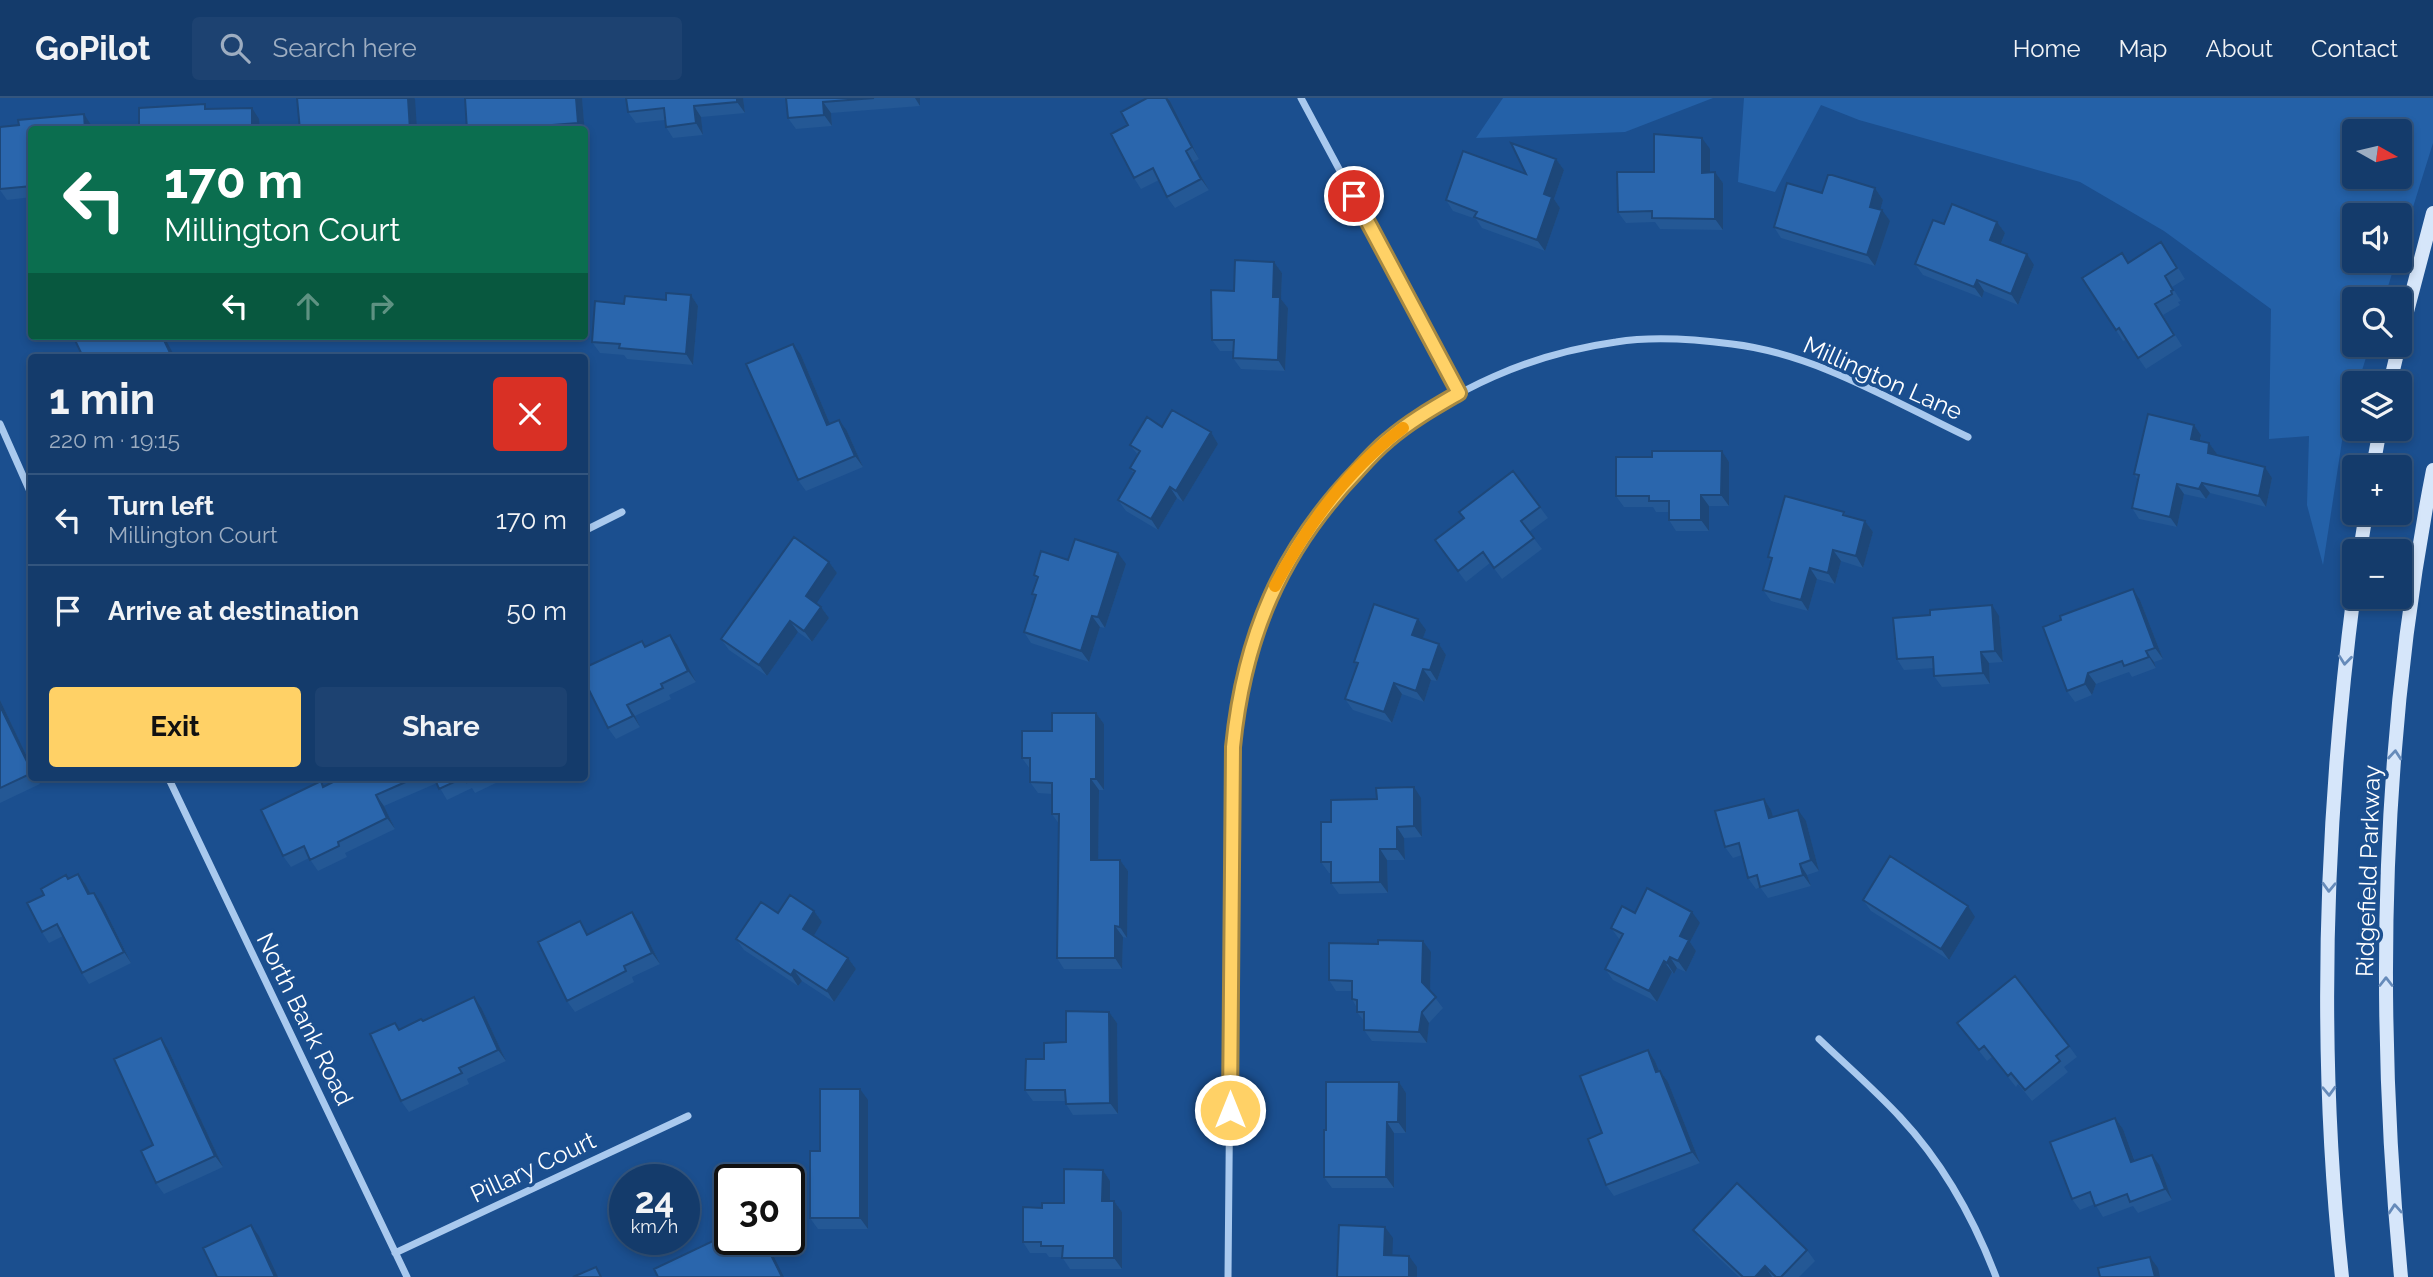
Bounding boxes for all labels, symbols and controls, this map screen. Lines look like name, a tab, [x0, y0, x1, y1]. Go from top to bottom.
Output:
search box	[192, 17, 682, 80]
text: GoPilot	[35, 29, 150, 68]
icon: search	[216, 29, 254, 67]
text: Search here	[272, 33, 417, 63]
text: Home	[2013, 34, 2081, 63]
text: Map	[2119, 34, 2167, 63]
text: About	[2205, 34, 2273, 63]
text: Contact	[2311, 34, 2398, 63]
north arrow	[2342, 119, 2412, 189]
map controls	[2342, 119, 2412, 609]
text: 170 m	[164, 152, 303, 209]
icon: left	[49, 154, 140, 245]
pin	[1324, 166, 1384, 226]
icon: arrive	[1335, 177, 1373, 215]
button: sound	[2342, 203, 2412, 273]
text: Millington Court	[164, 211, 400, 248]
icon: left	[216, 287, 254, 325]
icon: ahead	[289, 287, 327, 325]
icon: right	[362, 287, 400, 325]
button: search	[2342, 287, 2412, 357]
street label: Millington Lane	[1799, 330, 1967, 426]
button: layers	[2342, 371, 2412, 441]
text: 1 min	[49, 375, 155, 424]
button: close	[493, 377, 567, 451]
text: 220 m · 19:15	[49, 426, 180, 453]
button: +	[2342, 455, 2412, 525]
text: Turn left	[108, 491, 214, 521]
icon: left	[49, 501, 87, 539]
text: 170 m	[496, 505, 567, 535]
text: Millington Court	[108, 521, 278, 548]
button: −	[2342, 539, 2412, 609]
icon: arrive	[49, 592, 87, 630]
text: Arrive at destination	[108, 596, 359, 626]
text: 50 m	[506, 596, 567, 626]
one-way arrow	[2338, 654, 2353, 666]
button: Exit	[49, 687, 301, 767]
button: Share	[315, 687, 567, 767]
one-way arrow	[2387, 749, 2402, 760]
street label: Ridgefield Parkway	[2350, 764, 2386, 978]
one-way arrow	[2321, 881, 2336, 892]
street label: North Bank Road	[251, 928, 359, 1110]
one-way arrow	[2378, 976, 2394, 987]
position arrow	[1193, 1073, 1267, 1147]
one-way arrow	[2321, 1086, 2336, 1097]
street label: Pillary Court	[466, 1125, 600, 1209]
speed limit sign: 30	[714, 1164, 805, 1255]
text: 24	[635, 1180, 674, 1221]
one-way arrow	[2388, 1203, 2403, 1214]
text: km/h	[631, 1216, 678, 1237]

